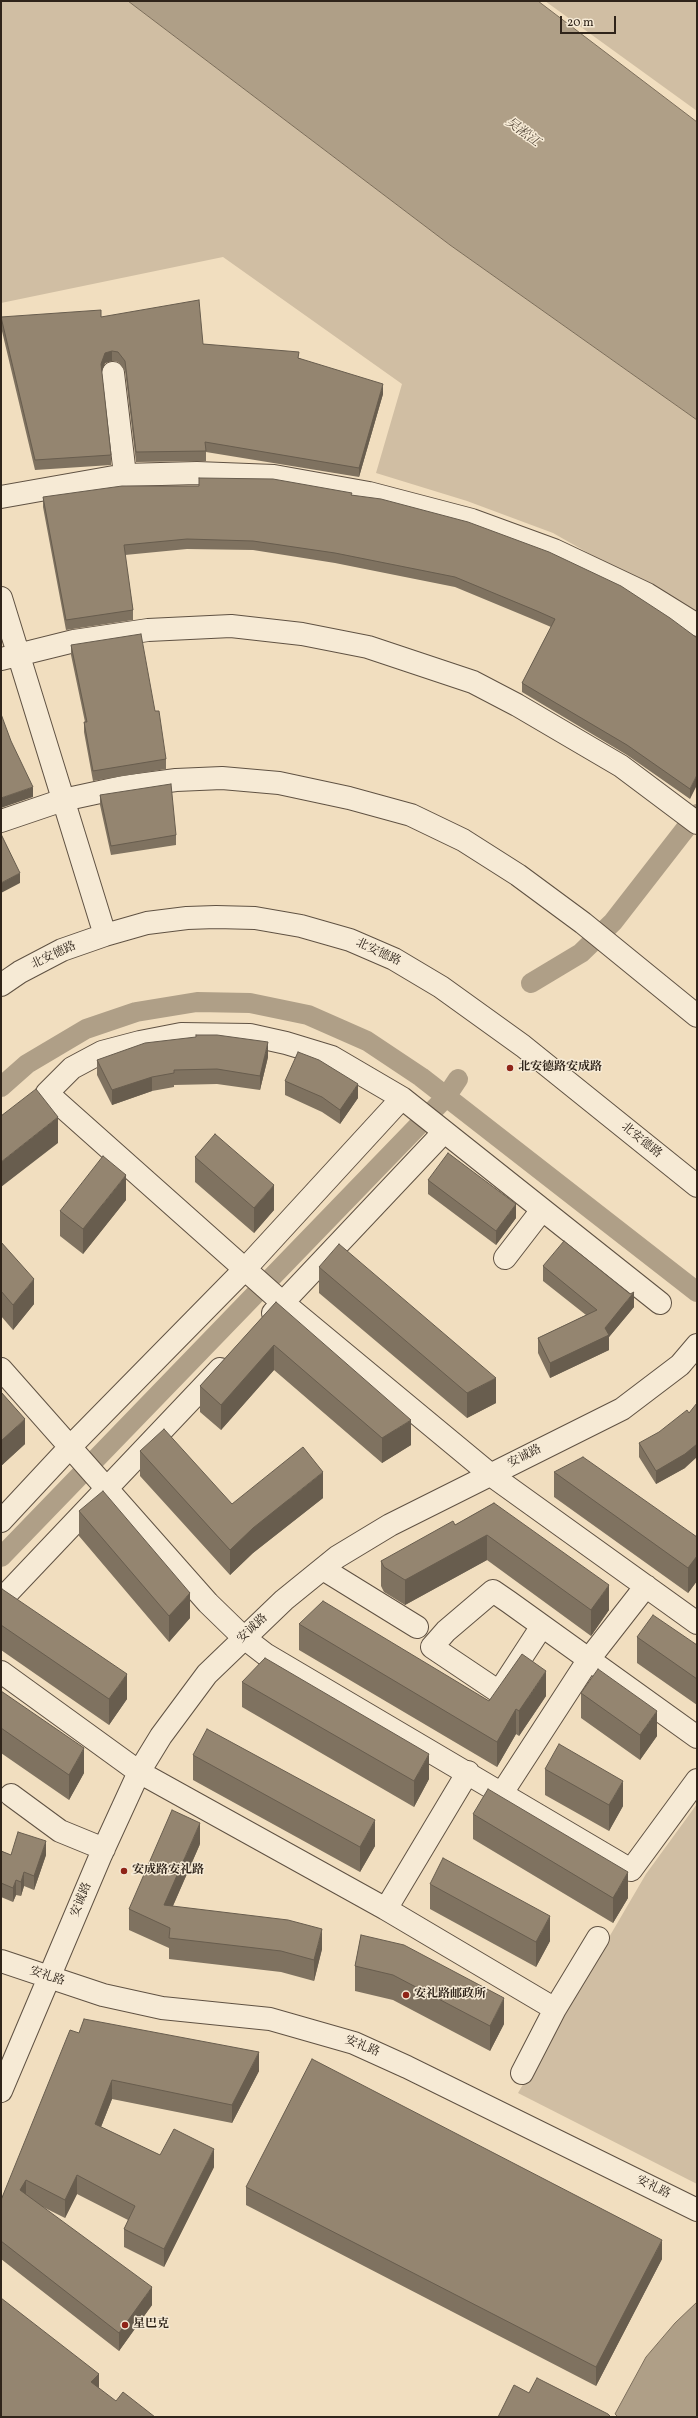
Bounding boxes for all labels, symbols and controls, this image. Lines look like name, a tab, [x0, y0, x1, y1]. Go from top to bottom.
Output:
scale bar	[562, 8, 618, 34]
text: 20 m	[567, 15, 594, 31]
water label: 吴淞江	[502, 115, 542, 151]
street label: 北安德路	[353, 936, 403, 970]
street label: 北安德路	[29, 939, 79, 973]
place label: 北安德路安成路	[518, 1061, 602, 1075]
marker: 北安德路安成路	[505, 1063, 515, 1073]
street label: 北安德路	[618, 1120, 664, 1162]
street label: 安诚路	[506, 1442, 544, 1472]
street label: 安诚路	[235, 1611, 271, 1647]
place label: 安成路安礼路	[132, 1864, 204, 1878]
marker: 安成路安礼路	[119, 1866, 129, 1876]
street label: 安诚路	[69, 1881, 95, 1919]
street label: 安礼路	[28, 1965, 66, 1989]
place label: 安礼路邮政所	[414, 1988, 486, 2002]
marker: 安礼路邮政所	[401, 1990, 411, 2000]
street label: 安礼路	[343, 2034, 381, 2060]
street label: 安礼路	[634, 2174, 672, 2202]
place label: 星巴克	[133, 2318, 169, 2332]
marker: 星巴克	[120, 2320, 130, 2330]

